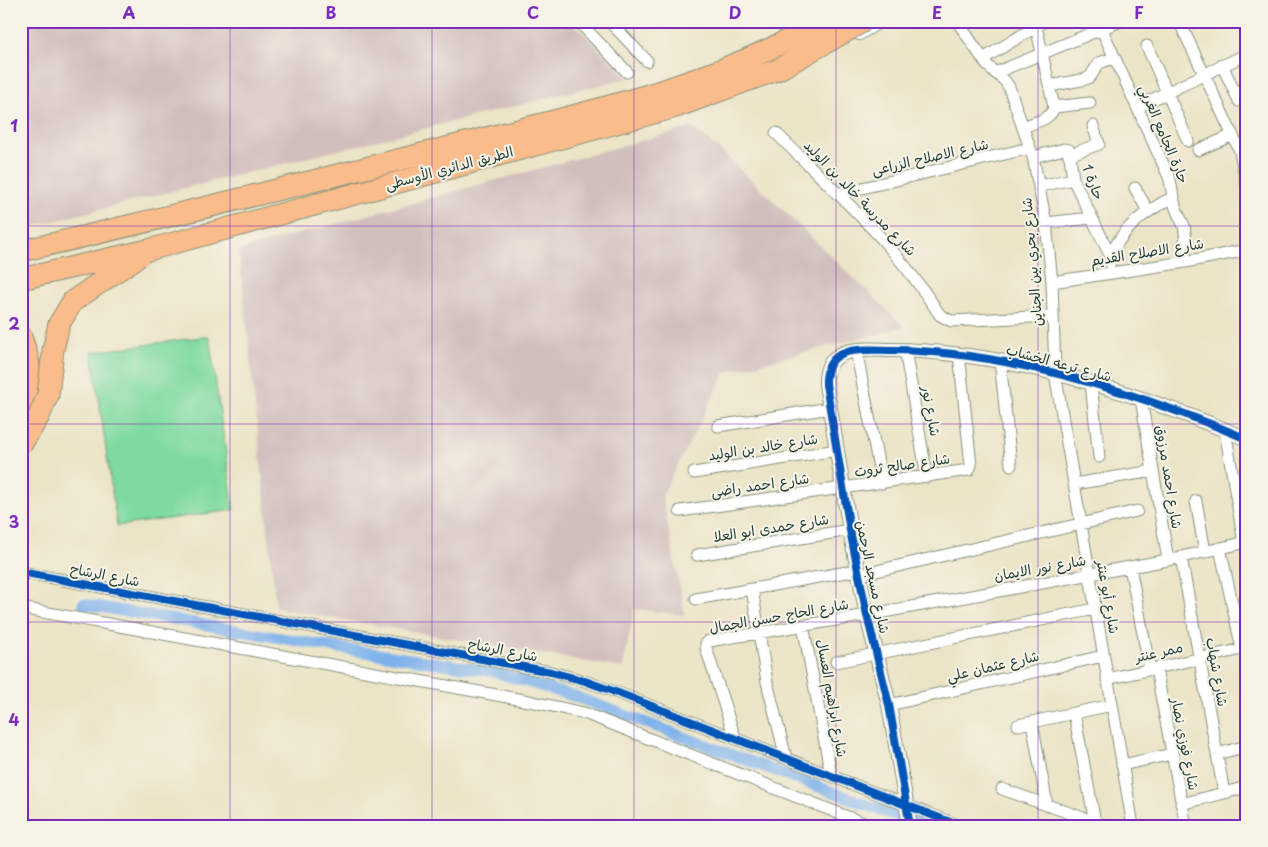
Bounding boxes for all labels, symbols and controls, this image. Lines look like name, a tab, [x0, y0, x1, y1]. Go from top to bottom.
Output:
text: A	[123, 0, 136, 24]
text: B	[326, 0, 337, 24]
text: C	[527, 0, 539, 24]
text: D	[729, 0, 741, 24]
text: E	[932, 0, 942, 24]
text: F	[1134, 0, 1144, 24]
street label: حارة الجامع الغربي	[1131, 81, 1195, 188]
text: 1	[10, 113, 18, 137]
street label: شارع الاصلاح الزراعى	[869, 133, 990, 180]
street label: شارع مدرسة خالد بن الوليد	[799, 135, 921, 260]
street label: الطريق الدائري الأوسطى	[382, 140, 516, 196]
street label: حارة 1	[1077, 161, 1110, 203]
street label: شارع بحري بين الجناين	[1015, 197, 1049, 327]
street label: شارع الاصلاح القديم	[1089, 232, 1205, 272]
text: 2	[8, 311, 20, 335]
street label: شارع ترعه الخشاب	[1004, 338, 1114, 387]
street label: شارع نور	[917, 383, 946, 438]
street label: شارع احمد مرزوق	[1151, 424, 1188, 530]
street label: شارع خالد بن الوليد	[707, 427, 819, 466]
street label: شارع صالح ثروت	[853, 447, 951, 482]
street label: شارع احمد راضى	[710, 467, 810, 502]
street label: شارع حمدى ابو العلا	[712, 508, 830, 547]
text: 3	[9, 509, 19, 533]
street label: شارع مسجد الرحمن	[851, 518, 896, 635]
street label: شارع نور الايمان	[992, 549, 1088, 586]
street label: شارع الرشاح	[68, 557, 142, 592]
street label: شارع أبو عنتر	[1092, 557, 1125, 635]
street label: شارع الحاج حسن الجمال	[707, 593, 850, 638]
street label: شارع الرشاح	[466, 632, 540, 667]
street label: ممر عنتر	[1132, 636, 1185, 667]
street label: شارع شهاب	[1201, 636, 1234, 708]
street label: شارع ابراهيم العسال	[811, 637, 853, 759]
street label: شارع عثمان علي	[945, 645, 1042, 689]
street label: شارع فوزي نصار	[1165, 695, 1205, 792]
text: 4	[9, 707, 20, 731]

